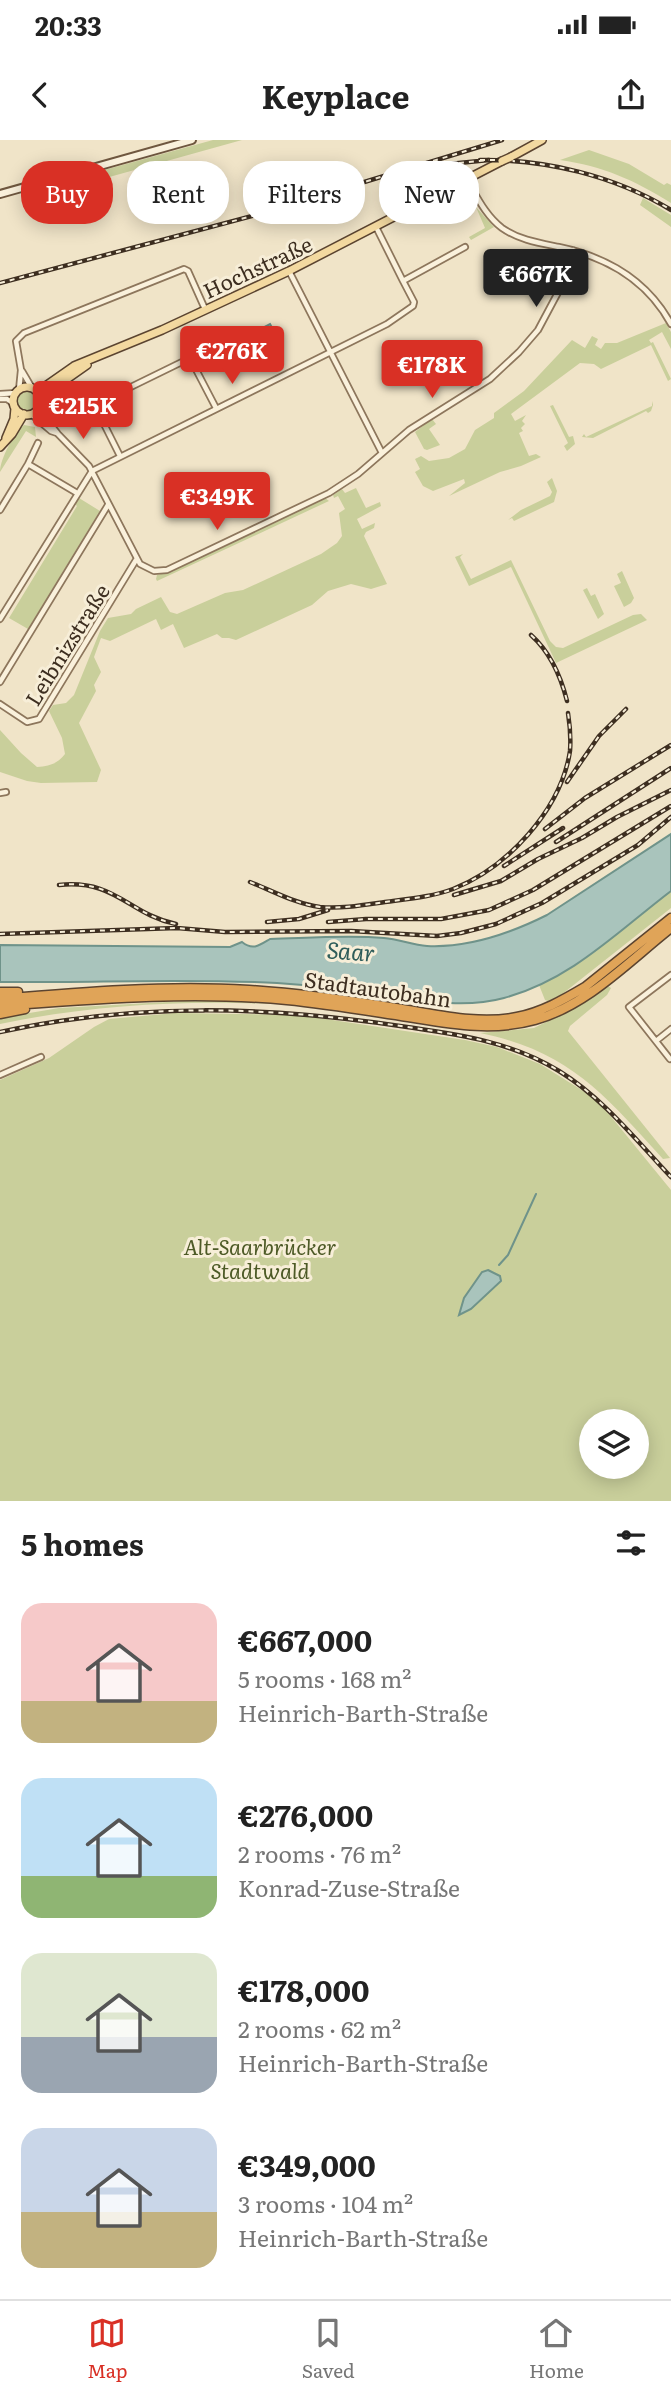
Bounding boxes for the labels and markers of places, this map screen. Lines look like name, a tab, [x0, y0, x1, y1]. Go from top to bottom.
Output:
pin: €667K	[487, 250, 585, 309]
pin: €276K	[183, 327, 281, 386]
pin: €178K	[383, 341, 481, 400]
pin: €215K	[34, 382, 132, 441]
pin: €349K	[168, 472, 266, 532]

